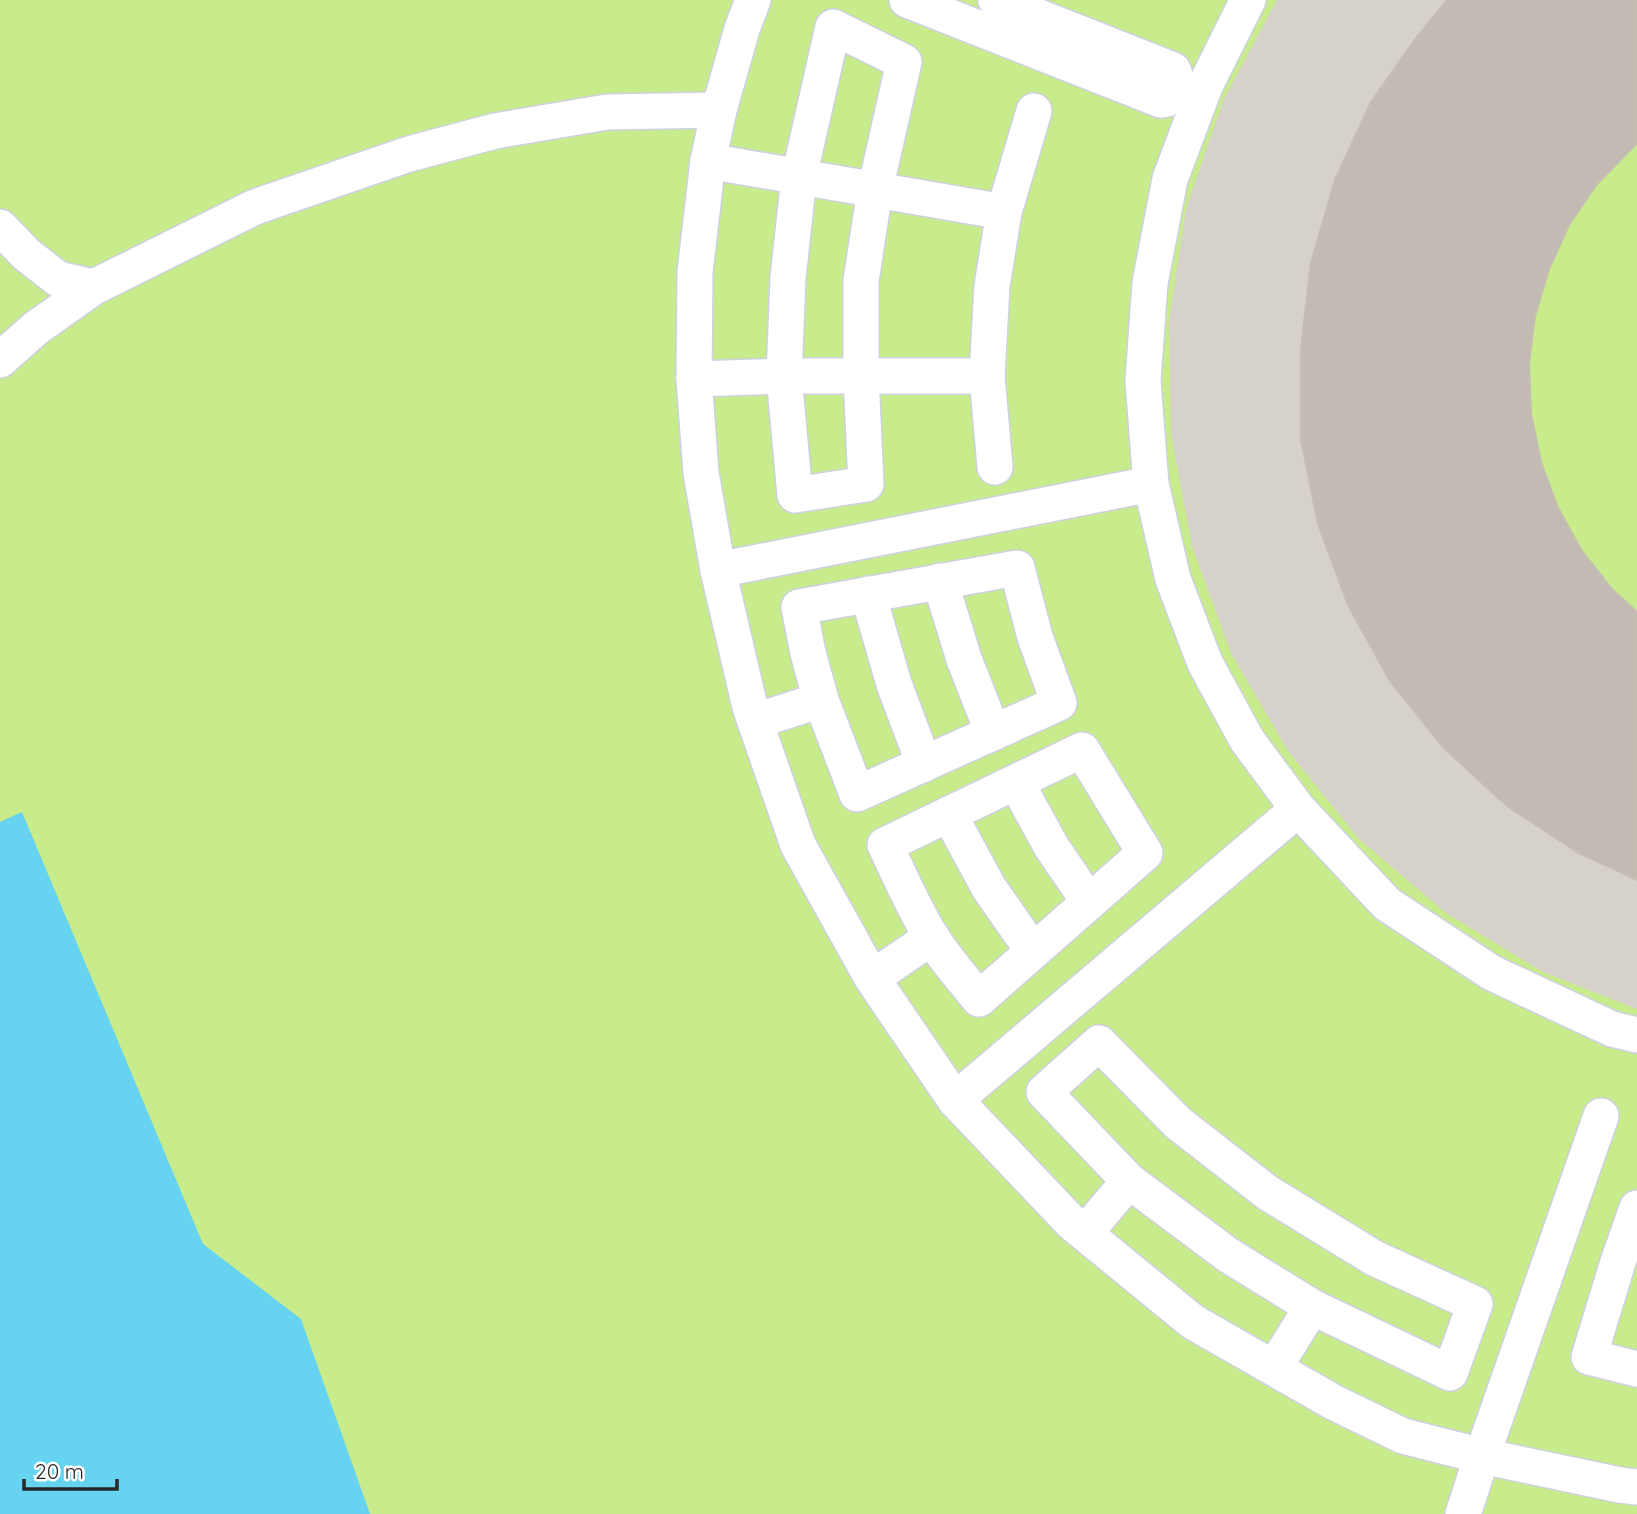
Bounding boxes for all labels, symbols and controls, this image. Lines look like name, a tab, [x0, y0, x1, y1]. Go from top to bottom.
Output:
scale bar	[24, 1448, 117, 1492]
text: 20 m	[35, 1458, 84, 1484]

